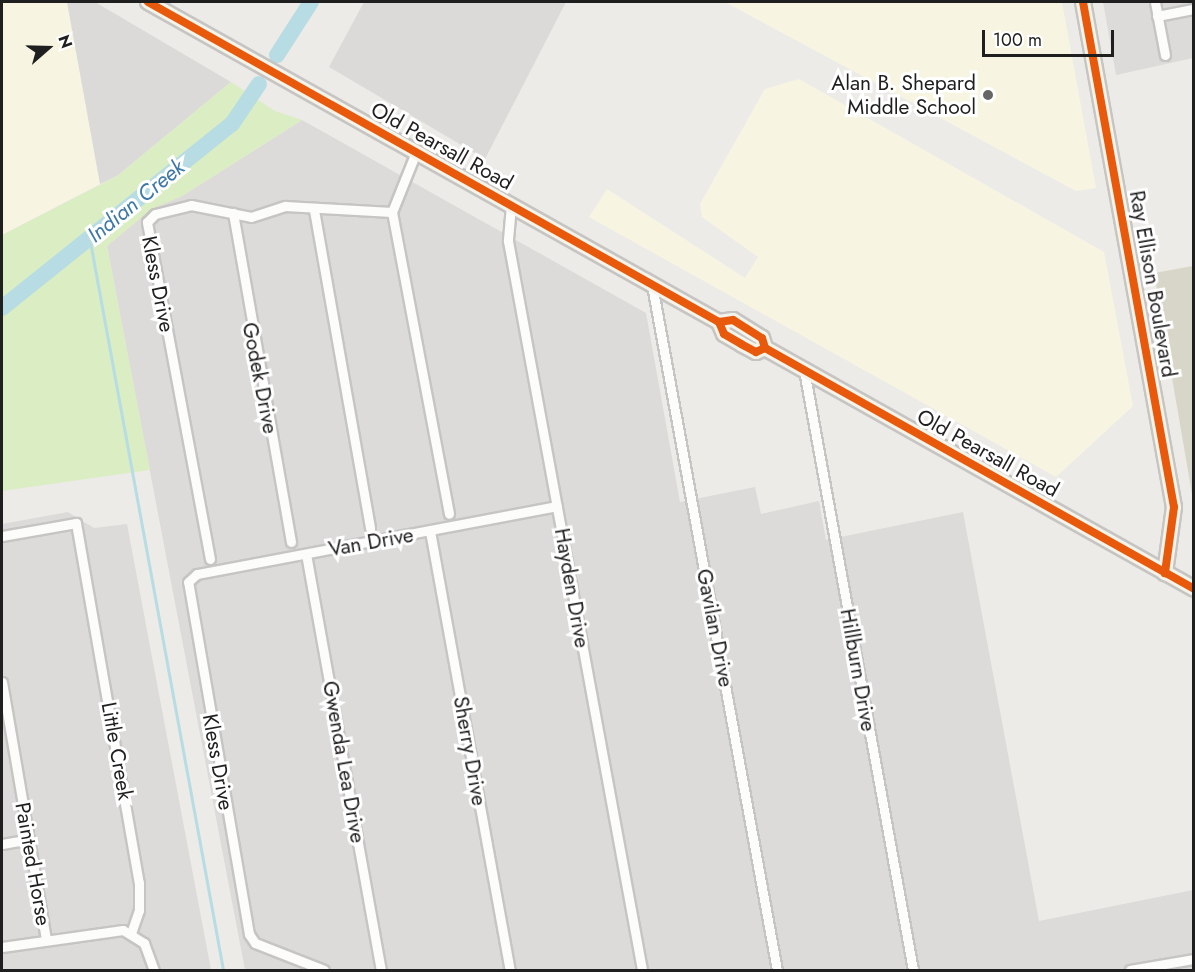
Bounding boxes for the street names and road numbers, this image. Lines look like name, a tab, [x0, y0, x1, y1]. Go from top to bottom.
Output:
street label: Old Pearsall Road	[367, 97, 517, 195]
street label: Ray Ellison Boulevard	[1124, 189, 1182, 379]
street label: Kless Drive	[136, 234, 180, 334]
street label: Godek Drive	[237, 320, 283, 436]
street label: Old Pearsall Road	[913, 404, 1063, 502]
street label: Van Drive	[327, 522, 415, 562]
street label: Hayden Drive	[549, 526, 595, 650]
street label: Gavilan Drive	[691, 567, 739, 689]
street label: Hillburn Drive	[835, 607, 881, 733]
street label: Gwenda Lea Drive	[317, 679, 371, 845]
street label: Sherry Drive	[448, 694, 492, 808]
street label: Little Creek	[96, 700, 138, 802]
street label: Kless Drive	[197, 712, 239, 812]
street label: Painted Horse	[10, 800, 56, 928]

